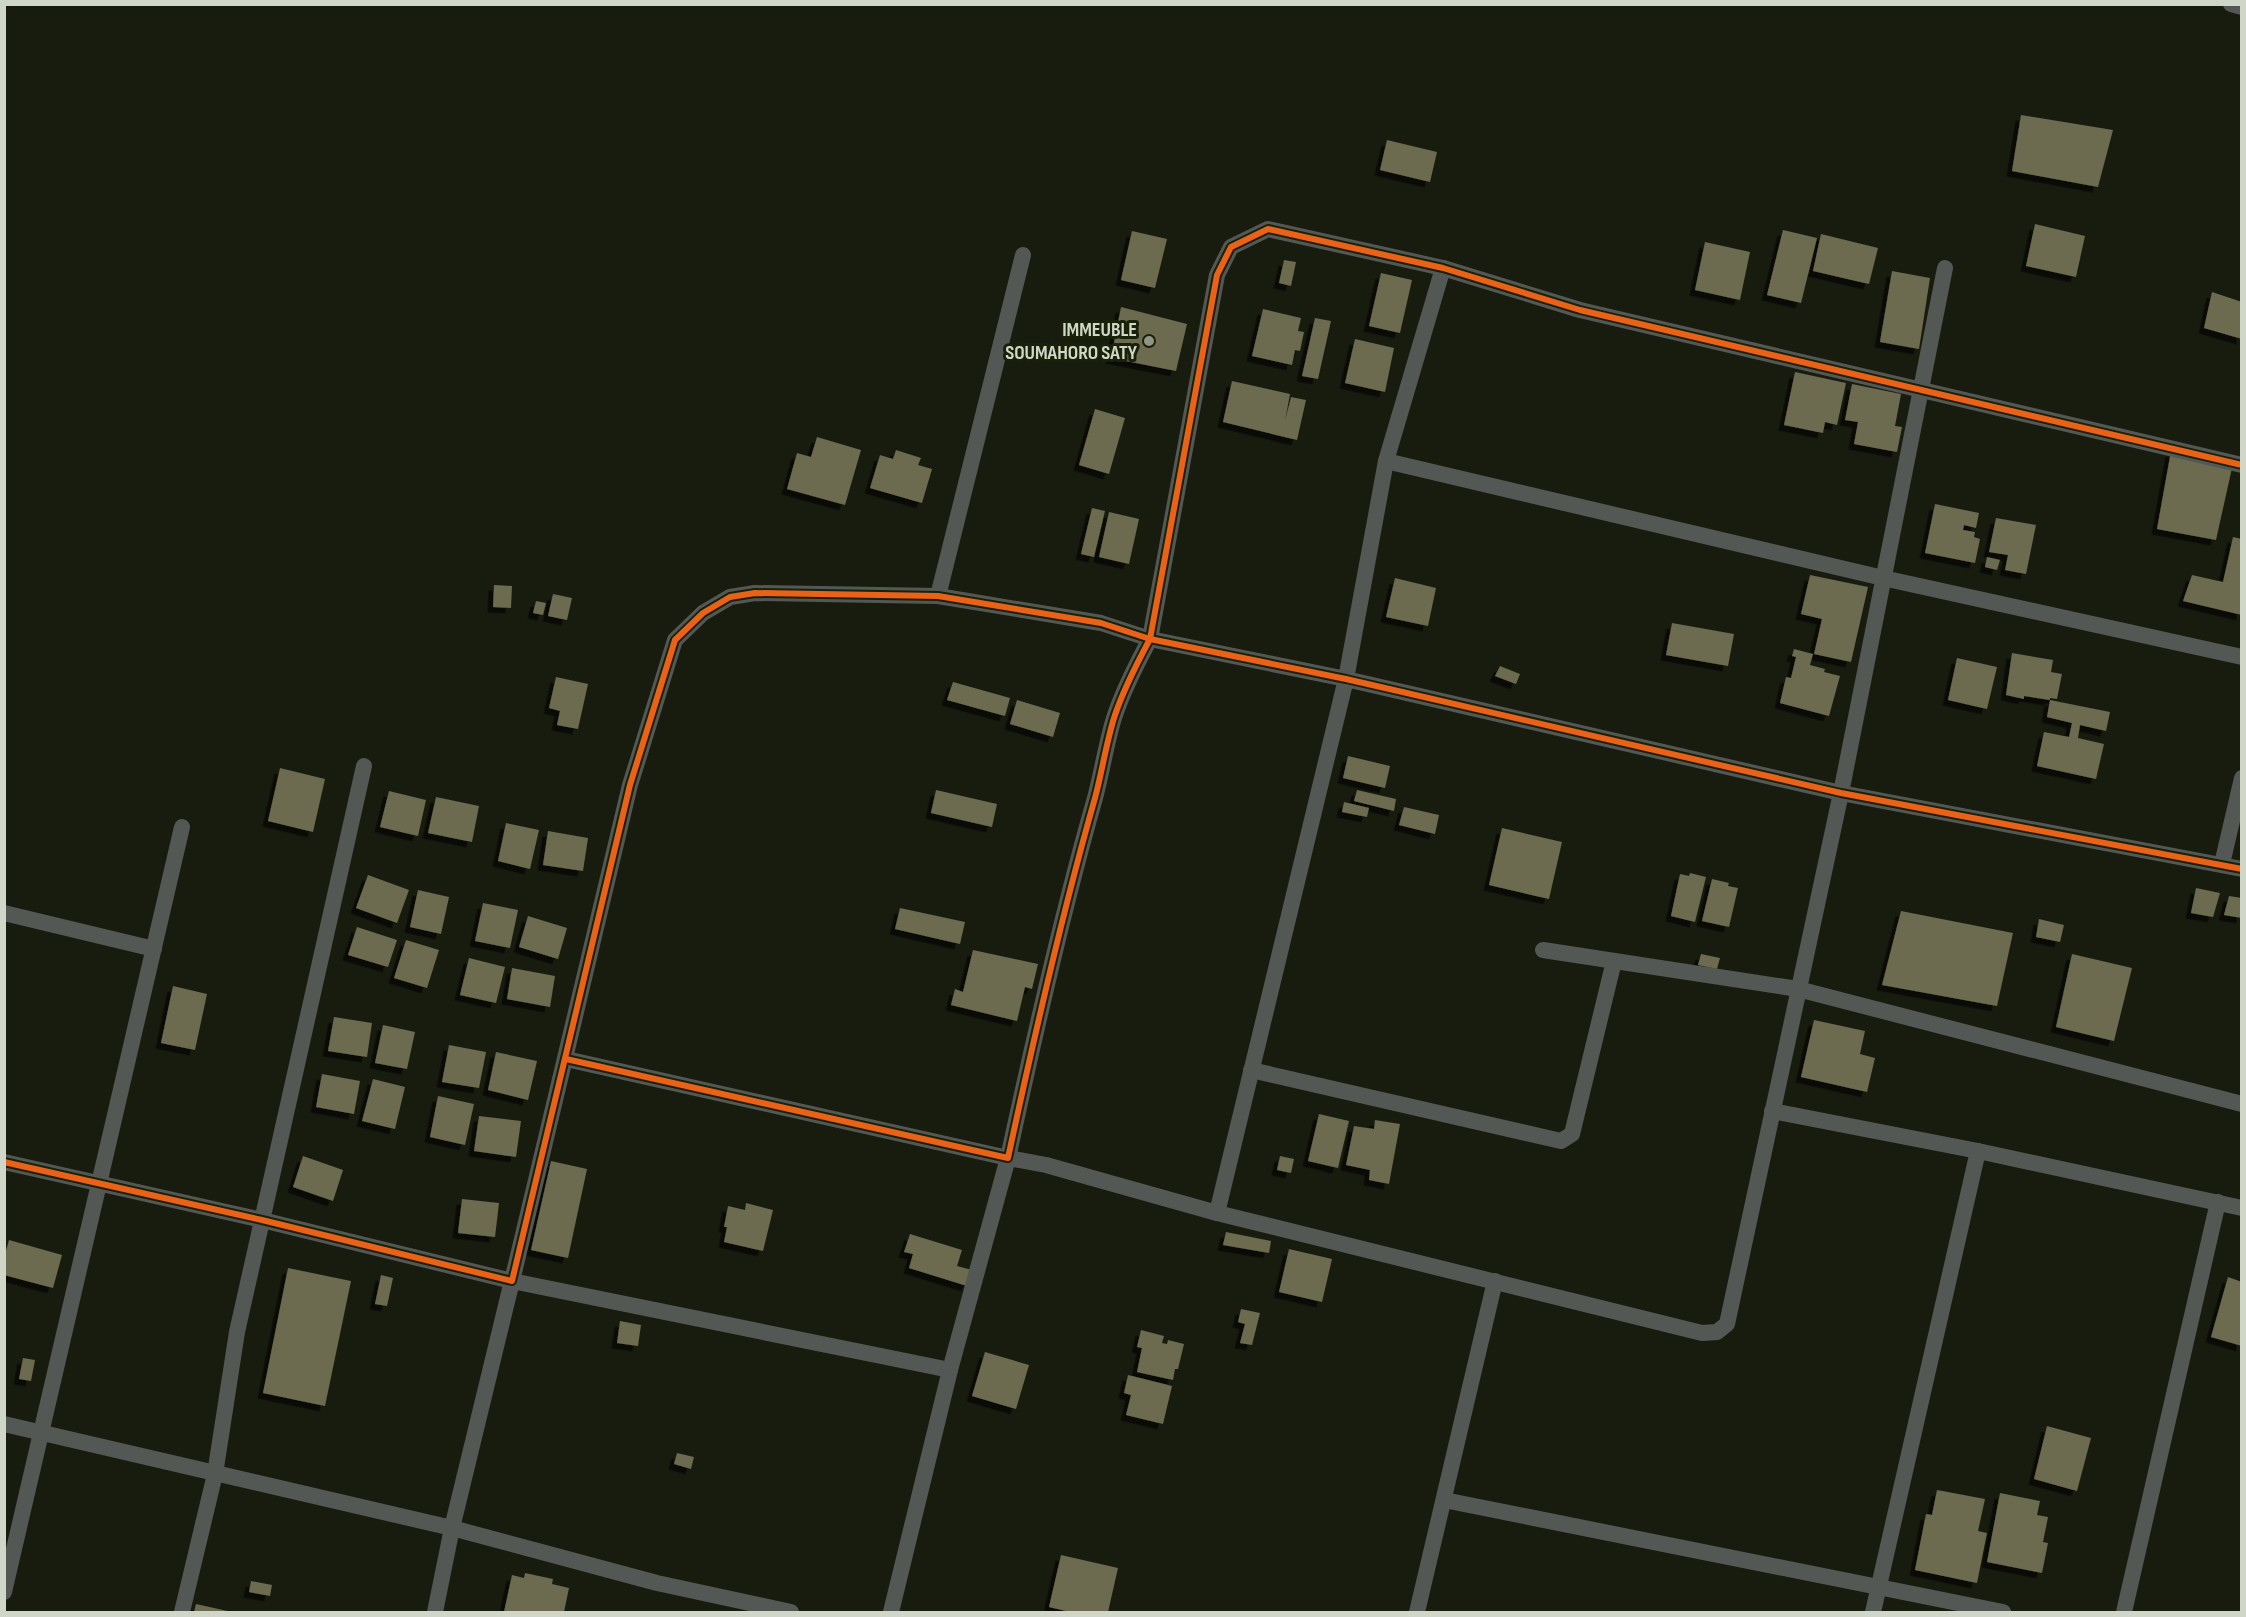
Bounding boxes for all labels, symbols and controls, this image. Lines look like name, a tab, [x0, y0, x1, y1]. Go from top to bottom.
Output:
place label: IMMEUBLE SOUMAHORO SATY	[1005, 318, 1138, 365]
marker: IMMEUBLE SOUMAHORO SATY	[1142, 334, 1156, 348]

